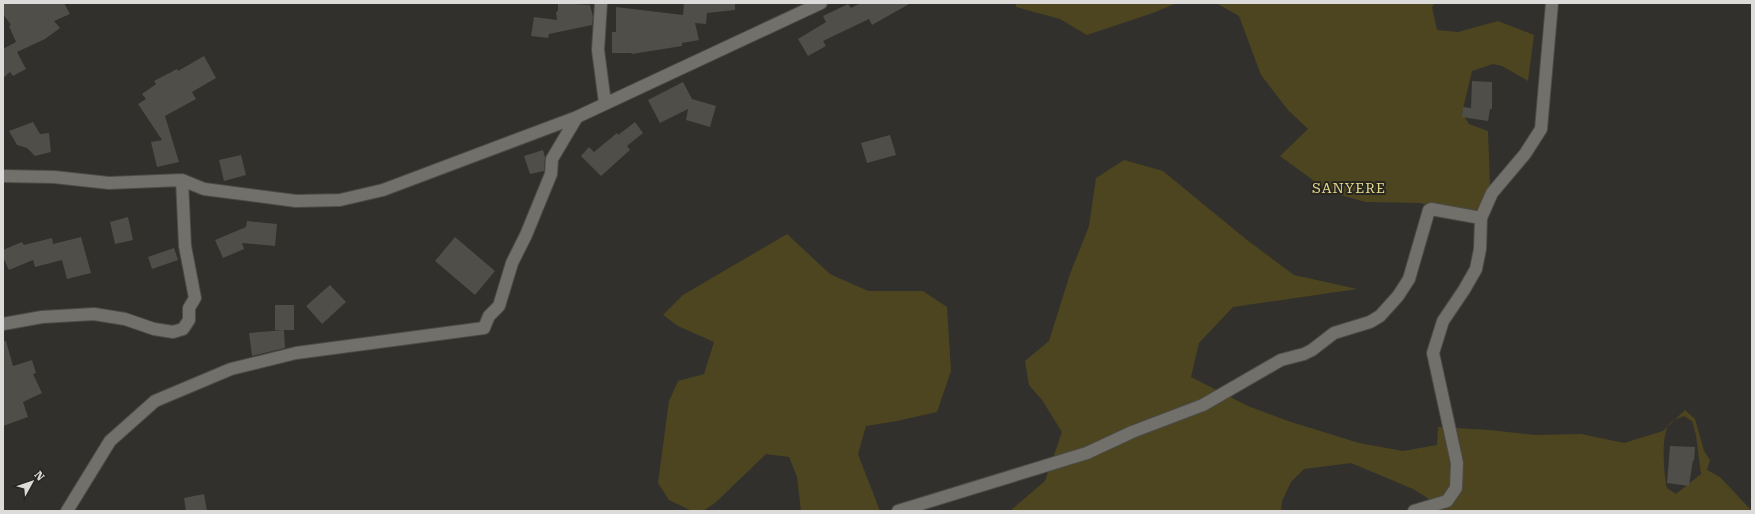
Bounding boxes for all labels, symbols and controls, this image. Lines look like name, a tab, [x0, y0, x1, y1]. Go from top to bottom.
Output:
district label: SANYERE	[1312, 180, 1386, 196]
north arrow	[12, 462, 52, 502]
text: N	[32, 468, 47, 484]

